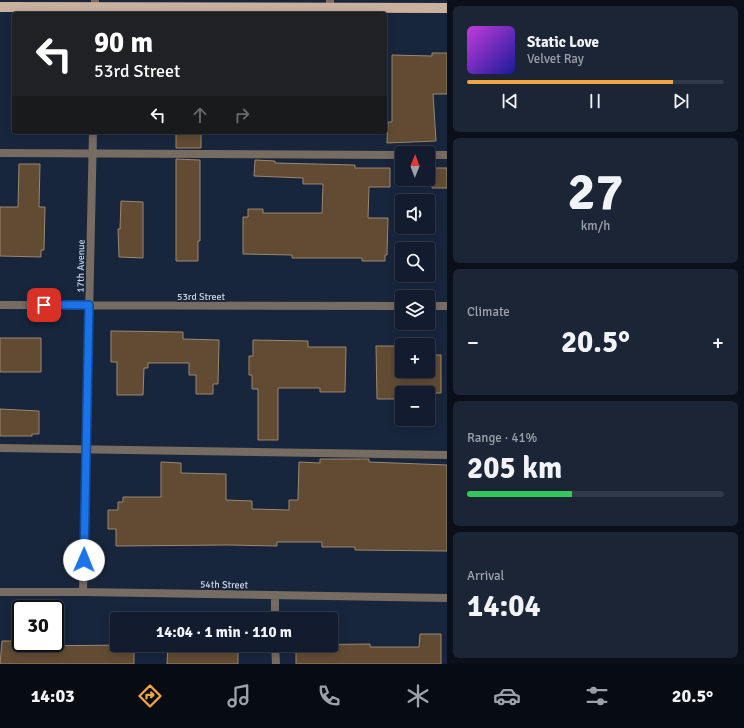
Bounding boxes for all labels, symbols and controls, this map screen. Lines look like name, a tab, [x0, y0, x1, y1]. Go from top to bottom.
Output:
text: 90 m	[94, 26, 153, 60]
icon: left	[28, 28, 80, 80]
text: Static Love	[527, 33, 599, 51]
text: Velvet Ray	[527, 51, 584, 67]
text: 53rd Street	[94, 60, 180, 82]
icon: previous	[499, 90, 521, 112]
icon: pause	[584, 90, 606, 112]
icon: next	[670, 90, 692, 112]
icon: left	[147, 104, 169, 126]
icon: ahead	[189, 104, 211, 126]
icon: right	[231, 104, 253, 126]
north arrow	[395, 146, 435, 186]
map controls	[395, 146, 435, 426]
text: 27	[567, 160, 624, 224]
button: sound	[395, 194, 435, 234]
text: km/h	[581, 218, 610, 234]
street label: 17th Avenue	[75, 239, 87, 293]
button: search	[395, 242, 435, 282]
pin	[27, 288, 61, 322]
button: layers	[395, 290, 435, 330]
street label: 53rd Street	[177, 291, 225, 303]
icon: arrive	[33, 294, 55, 316]
text: Climate	[467, 304, 510, 320]
text: 20.5°	[561, 324, 630, 361]
text: −	[467, 329, 479, 356]
text: +	[712, 329, 724, 356]
button: +	[395, 338, 435, 378]
button: −	[395, 386, 435, 426]
text: Range · 41%	[467, 430, 537, 446]
text: 205 km	[467, 450, 562, 487]
position arrow	[63, 539, 105, 581]
text: Arrival	[467, 568, 504, 584]
street label: 54th Street	[200, 579, 249, 591]
text: 14:04	[467, 588, 541, 625]
speed limit sign: 30	[12, 600, 64, 652]
text: 14:04 · 1 min · 110 m	[156, 623, 292, 641]
icon: directions	[136, 682, 164, 710]
icon: music	[225, 682, 253, 710]
icon: phone	[315, 682, 343, 710]
icon: climate	[404, 682, 432, 710]
icon: car	[493, 682, 521, 710]
icon: filters	[583, 682, 611, 710]
text: 14:03	[31, 685, 75, 707]
text: 20.5°	[672, 685, 713, 707]

